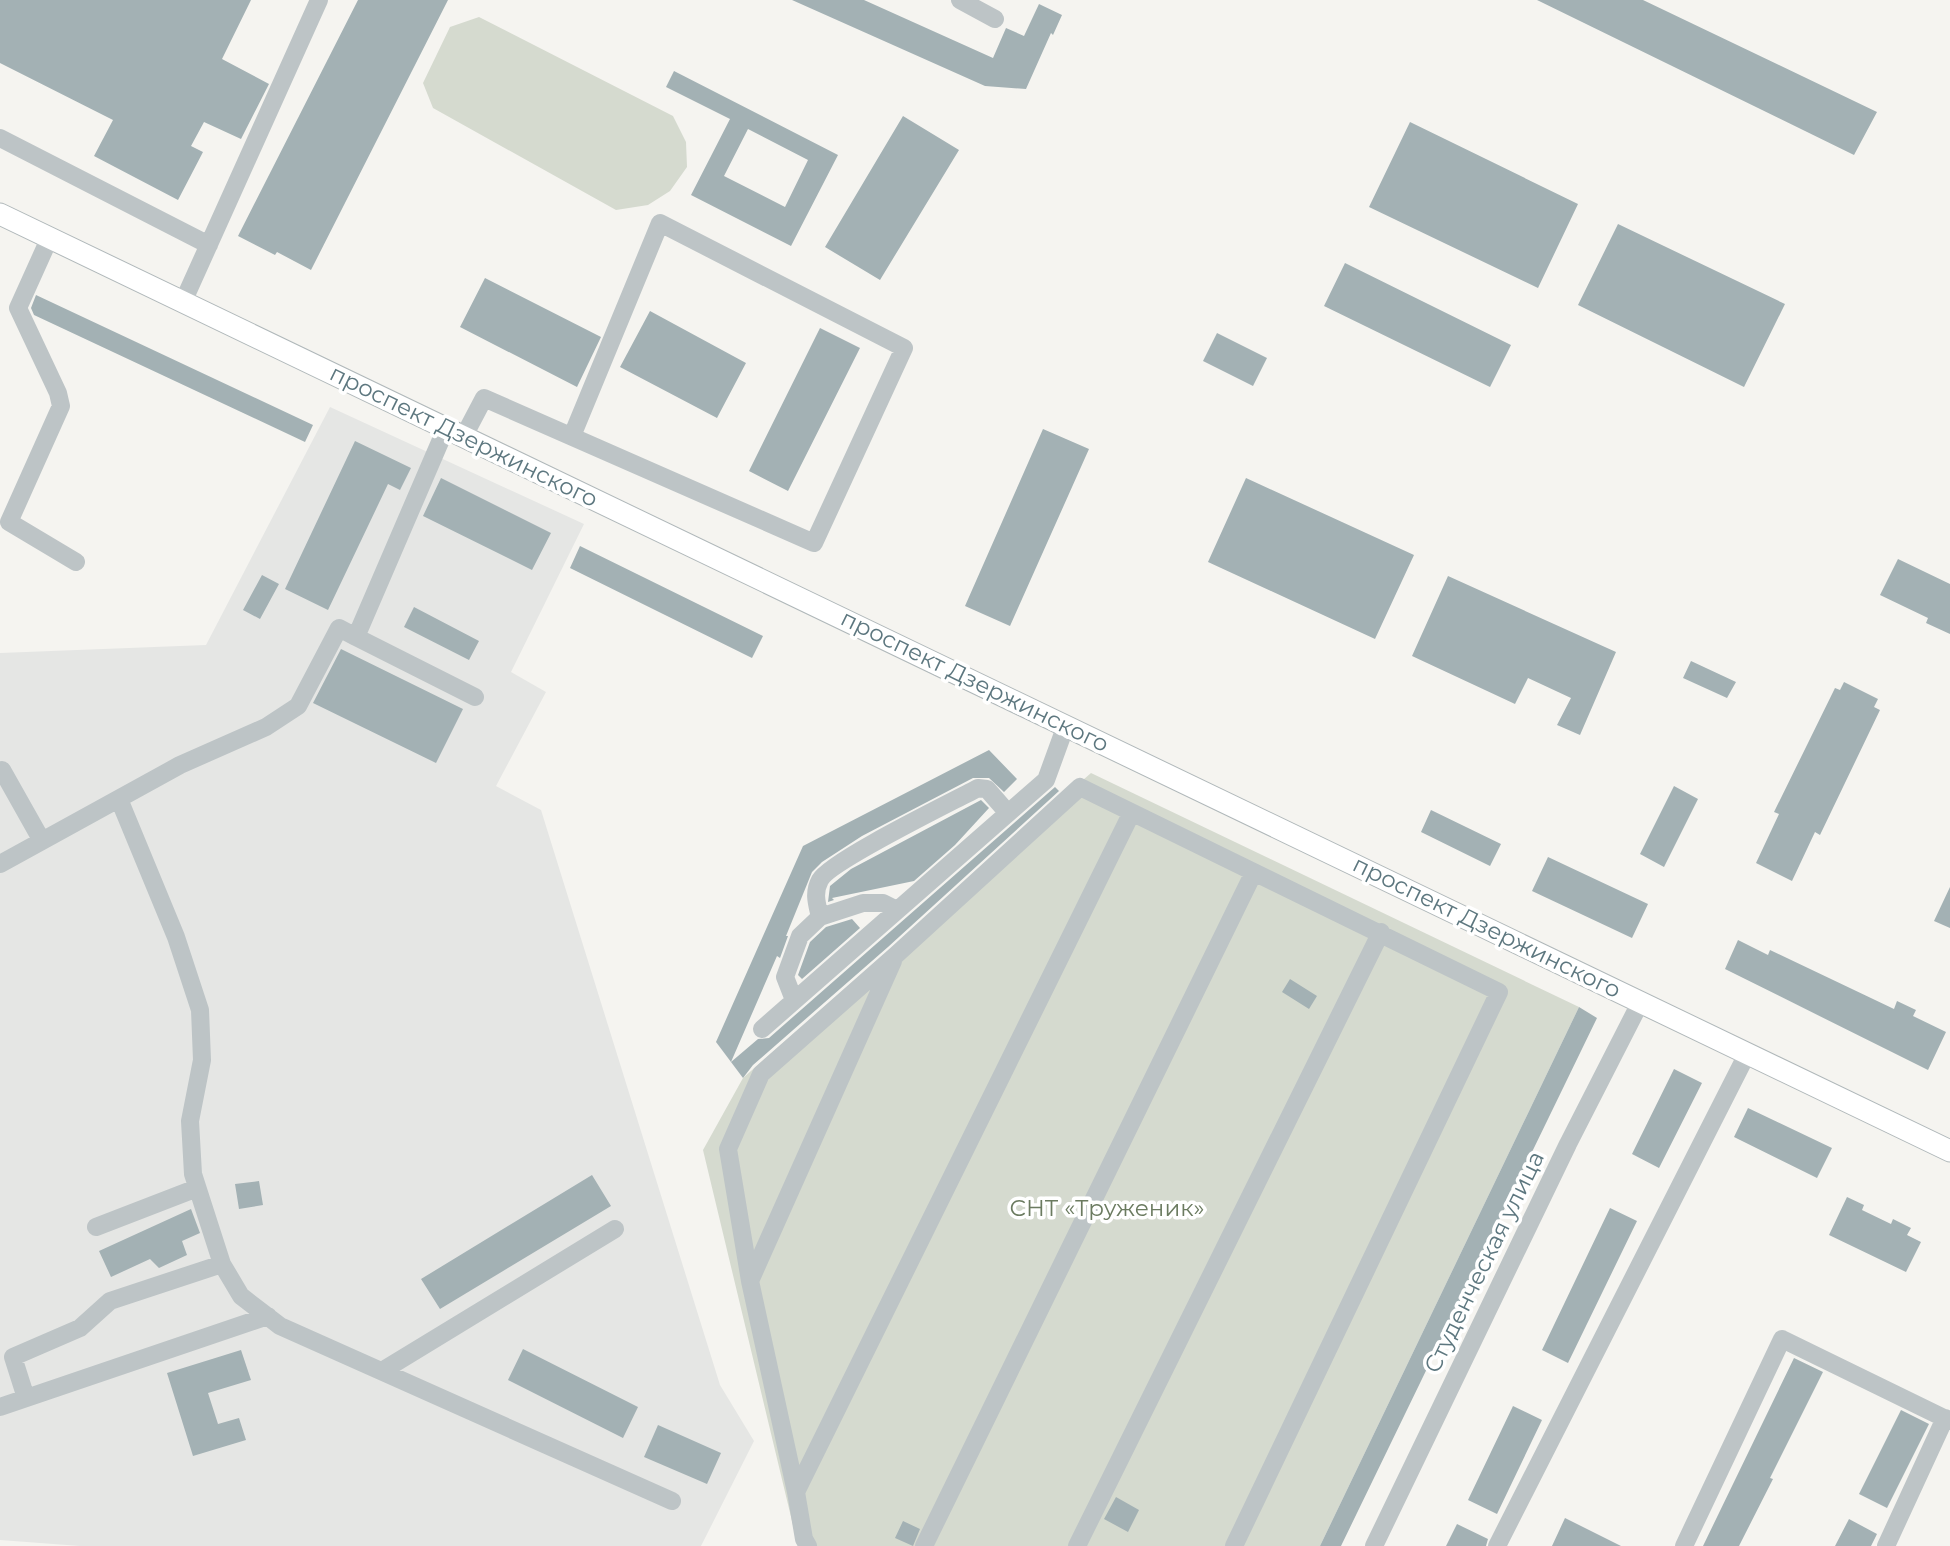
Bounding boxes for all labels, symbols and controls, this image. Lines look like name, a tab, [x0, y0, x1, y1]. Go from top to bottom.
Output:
street label: проспект Дзержинского	[325, 359, 603, 513]
street label: проспект Дзержинского	[836, 604, 1114, 758]
street label: проспект Дзержинского	[1348, 850, 1626, 1004]
street label: Студенческая улица	[1418, 1147, 1550, 1377]
park label: СНТ «Труженик»	[1009, 1194, 1205, 1222]

